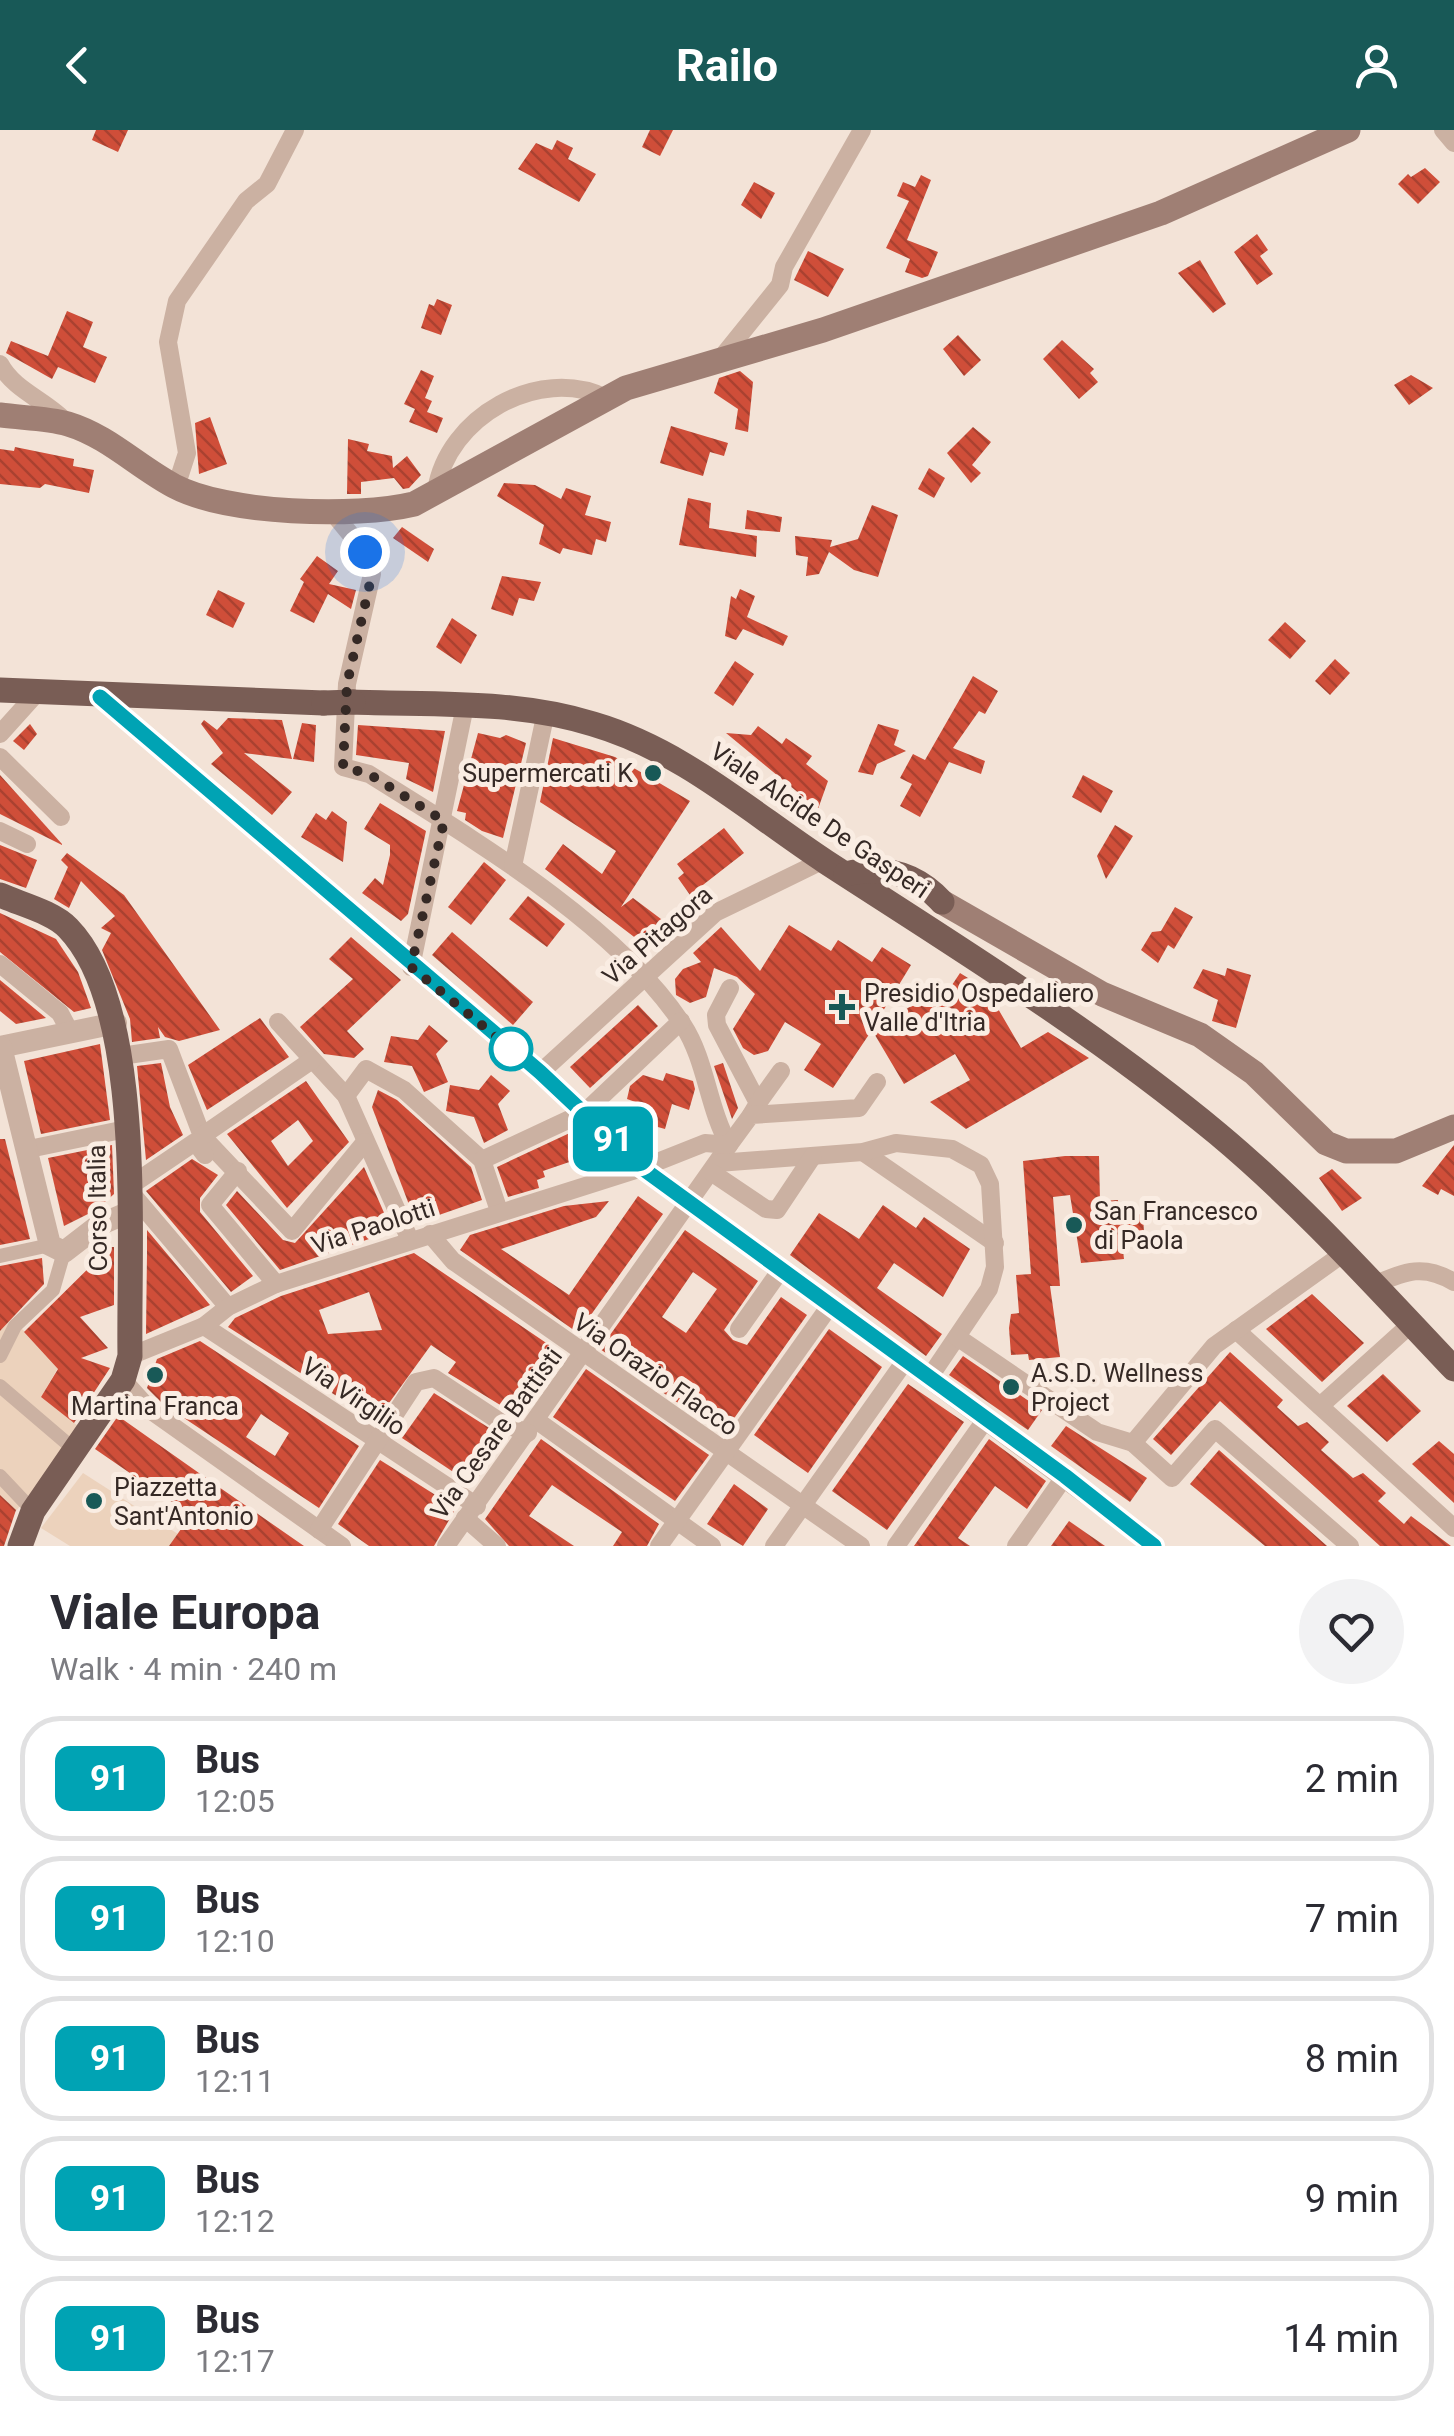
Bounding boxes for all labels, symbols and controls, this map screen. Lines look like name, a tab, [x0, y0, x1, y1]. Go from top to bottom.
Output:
icon: back	[50, 38, 105, 93]
icon: person	[1349, 38, 1404, 93]
text: Railo	[676, 39, 778, 92]
your location	[340, 527, 390, 577]
street label: Viale Alcide De Gasperi	[705, 736, 935, 904]
place label: Supermercati K	[462, 759, 633, 788]
marker: Supermercati K	[642, 762, 664, 784]
street label: Via Pitagora	[597, 880, 718, 991]
place label: Presidio Ospedaliero Valle d'Itria	[864, 979, 1094, 1037]
marker: Presidio Ospedaliero Valle d'Itria	[829, 994, 855, 1020]
unlabelled marker	[490, 1028, 532, 1070]
line badge: 91	[568, 1106, 658, 1172]
text: 91	[593, 1119, 633, 1160]
street label: Corso Italia	[82, 1144, 113, 1272]
street label: Via Paolotti	[308, 1193, 439, 1260]
place label: San Francesco di Paola	[1094, 1197, 1258, 1255]
marker: San Francesco di Paola	[1063, 1214, 1085, 1236]
street label: Via Orazio Flacco	[568, 1307, 743, 1442]
street label: Via Cesare Battisti	[425, 1342, 568, 1524]
street label: Via Virgilio	[296, 1351, 411, 1442]
place label: A.S.D. Wellness Project	[1031, 1359, 1203, 1417]
marker: Martina Franca	[144, 1364, 166, 1386]
marker: A.S.D. Wellness Project	[1000, 1376, 1022, 1398]
place label: Martina Franca	[71, 1392, 239, 1421]
place label: Piazzetta Sant'Antonio	[114, 1473, 254, 1531]
marker: Piazzetta Sant'Antonio	[83, 1490, 105, 1512]
button: heart	[1299, 1579, 1404, 1684]
text: Viale Europa	[50, 1584, 320, 1641]
text: Walk · 4 min · 240 m	[50, 1650, 337, 1688]
text: Bus	[195, 1738, 260, 1782]
text: 2 min	[1305, 1757, 1399, 1801]
text: 91	[90, 1758, 130, 1799]
text: 12:05	[195, 1782, 275, 1820]
text: Bus	[195, 1878, 260, 1922]
text: 7 min	[1305, 1897, 1399, 1941]
text: 91	[90, 1898, 130, 1939]
text: 12:10	[195, 1922, 275, 1960]
text: Bus	[195, 2018, 260, 2062]
text: 8 min	[1305, 2037, 1399, 2081]
text: 91	[90, 2038, 130, 2079]
text: 12:11	[195, 2062, 275, 2100]
text: Bus	[195, 2158, 260, 2202]
text: 9 min	[1305, 2177, 1399, 2221]
text: 91	[90, 2178, 130, 2219]
text: 12:12	[195, 2202, 275, 2240]
text: Bus	[195, 2298, 260, 2342]
text: 14 min	[1283, 2317, 1399, 2361]
text: 91	[90, 2318, 130, 2359]
text: 12:17	[195, 2342, 275, 2380]

